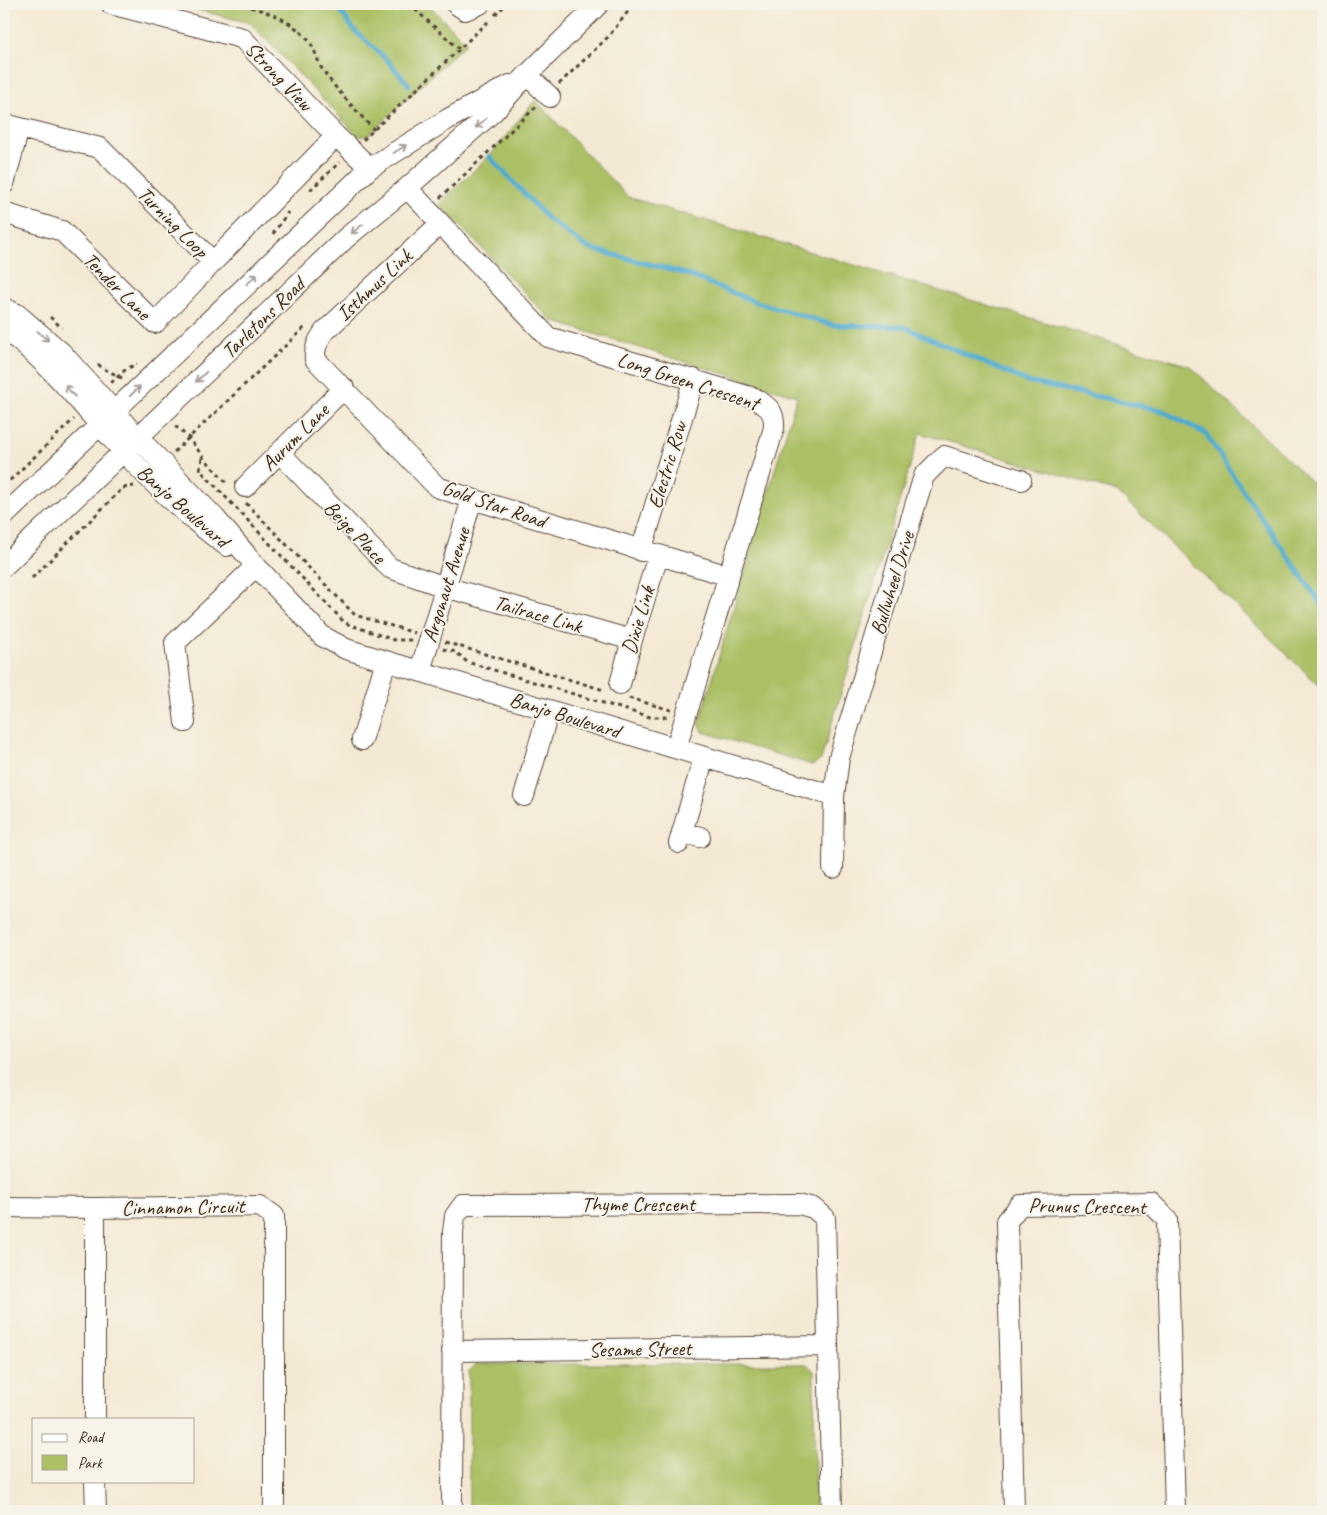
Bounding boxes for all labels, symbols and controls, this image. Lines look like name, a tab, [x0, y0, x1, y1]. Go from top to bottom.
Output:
street label: Strong View	[240, 36, 320, 118]
one-way arrow	[474, 117, 487, 129]
one-way arrow	[393, 144, 407, 154]
street label: Turning Loop	[132, 181, 215, 264]
one-way arrow	[351, 223, 364, 234]
street label: Isthmus Link	[331, 242, 419, 326]
street label: Tender Lane	[78, 247, 158, 327]
street label: Tarletons Road	[216, 270, 312, 364]
one-way arrow	[246, 273, 259, 285]
one-way arrow	[36, 331, 49, 342]
street label: Long Green Crescent	[614, 346, 765, 417]
one-way arrow	[196, 370, 208, 382]
one-way arrow	[64, 384, 76, 397]
one-way arrow	[128, 385, 141, 397]
street label: Aurum Lane	[256, 396, 336, 476]
street label: Electric Row	[642, 417, 693, 511]
street label: Banjo Boulevard	[131, 459, 237, 555]
street label: Gold Star Road	[439, 474, 553, 535]
street label: Beige Place	[318, 495, 392, 570]
street label: Argonaut Avenue	[416, 523, 476, 646]
street label: Bullwheel Drive	[864, 527, 920, 638]
street label: Dixie Link	[615, 582, 661, 657]
street label: Tailrace Link	[491, 589, 586, 639]
street label: Banjo Boulevard	[507, 686, 626, 745]
street label: Thyme Crescent	[581, 1191, 697, 1217]
street label: Prunus Crescent	[1028, 1192, 1148, 1220]
street label: Cinnamon Circuit	[121, 1193, 247, 1221]
street label: Sesame Street	[589, 1335, 693, 1363]
legend	[32, 1418, 195, 1482]
text: Road	[78, 1428, 105, 1447]
text: Park	[78, 1454, 103, 1473]

